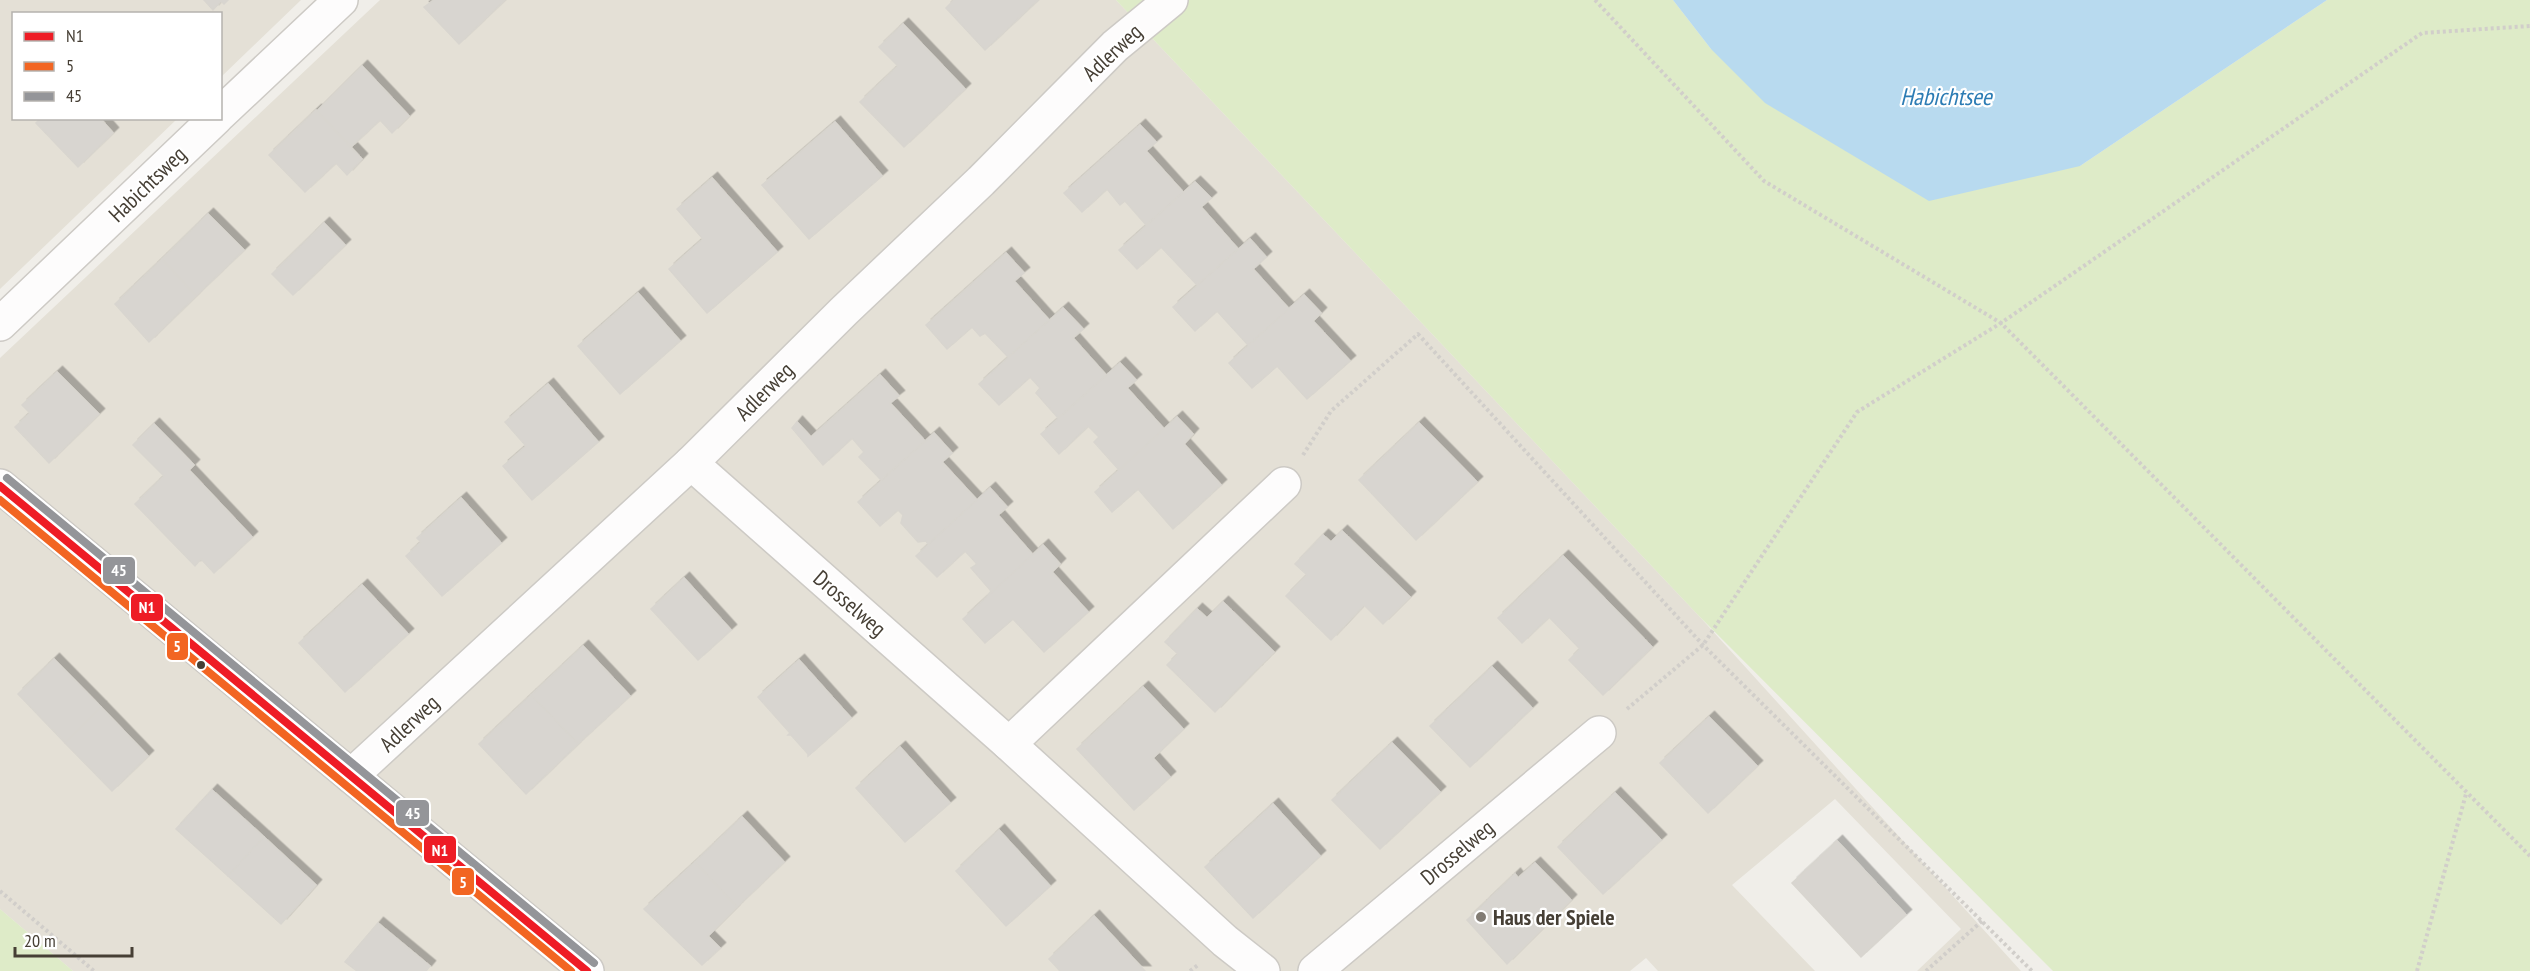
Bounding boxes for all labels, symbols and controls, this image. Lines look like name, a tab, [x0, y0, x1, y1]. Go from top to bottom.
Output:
legend	[12, 12, 222, 120]
street label: Adlerweg	[1076, 17, 1148, 87]
text: N1	[66, 24, 84, 47]
text: 5	[66, 54, 74, 77]
water label: Habichtsee	[1900, 81, 1994, 112]
text: 45	[66, 84, 82, 107]
street label: Habichtsweg	[102, 140, 192, 228]
street label: Adlerweg	[729, 356, 799, 426]
line badge: 45	[102, 556, 136, 585]
text: 45	[111, 560, 127, 580]
street label: Drosselweg	[808, 564, 892, 642]
line badge: N1	[130, 593, 164, 622]
text: N1	[139, 597, 155, 617]
line badge: 5	[166, 632, 189, 661]
text: 5	[173, 636, 181, 656]
unlabelled marker	[195, 659, 207, 671]
street label: Adlerweg	[373, 688, 445, 758]
line badge: 45	[395, 799, 430, 827]
text: 45	[405, 803, 421, 823]
street label: Drosselweg	[1415, 813, 1499, 891]
line badge: N1	[423, 835, 457, 864]
text: N1	[432, 840, 448, 860]
line badge: 5	[451, 867, 475, 896]
text: 5	[459, 872, 467, 892]
place label: Haus der Spiele	[1493, 903, 1615, 931]
marker: Haus der Spiele	[1474, 910, 1488, 924]
scale bar	[15, 920, 132, 958]
text: 20 m	[24, 929, 56, 952]

